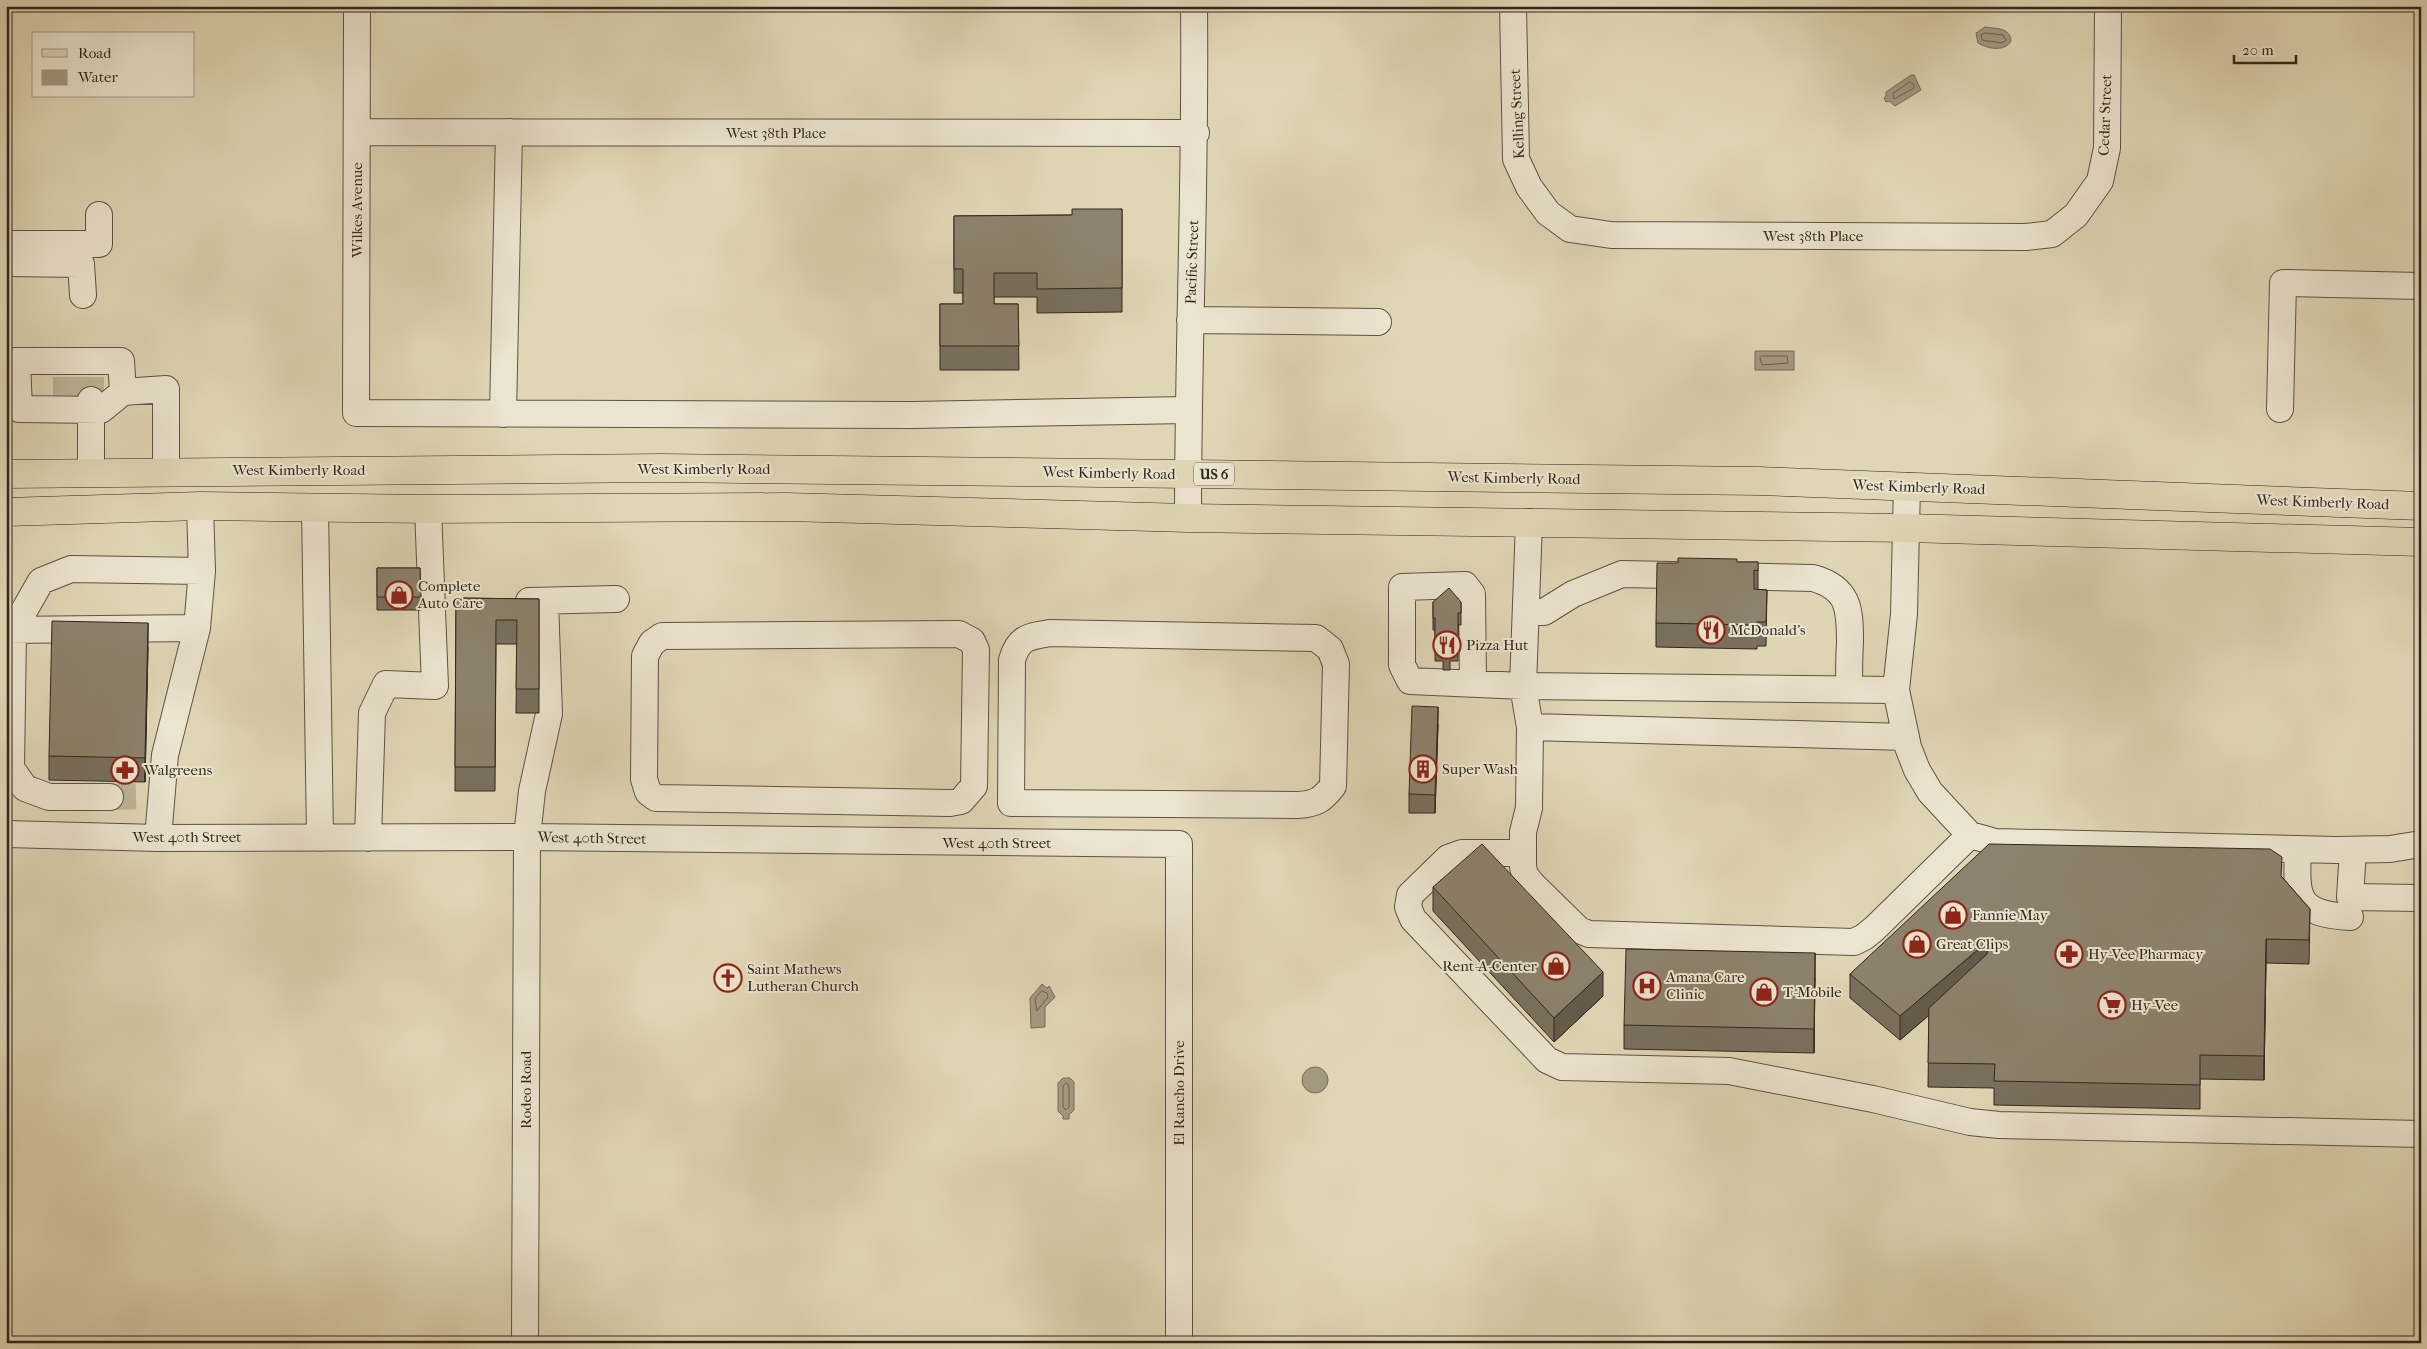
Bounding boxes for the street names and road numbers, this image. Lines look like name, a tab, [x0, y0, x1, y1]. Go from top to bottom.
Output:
street label: Kelling Street	[1506, 68, 1528, 160]
street label: Cedar Street	[2095, 73, 2115, 156]
street label: West 38th Place	[725, 124, 827, 142]
street label: Wilkes Avenue	[348, 162, 366, 259]
street label: Pacific Street	[1182, 219, 1202, 305]
street label: West 38th Place	[1762, 227, 1864, 245]
street label: West Kimberly Road	[636, 460, 771, 478]
street label: West Kimberly Road	[231, 461, 366, 479]
road number: US 6	[1194, 462, 1234, 486]
street label: West Kimberly Road	[1041, 463, 1176, 483]
street label: West Kimberly Road	[1446, 468, 1581, 488]
street label: West Kimberly Road	[1851, 476, 1987, 498]
street label: West Kimberly Road	[2255, 491, 2391, 513]
street label: West 40th Street	[132, 828, 242, 846]
street label: West 40th Street	[536, 828, 647, 848]
street label: West 40th Street	[942, 834, 1052, 852]
street label: El Rancho Drive	[1170, 1040, 1188, 1146]
street label: Rodeo Road	[517, 1050, 535, 1129]

